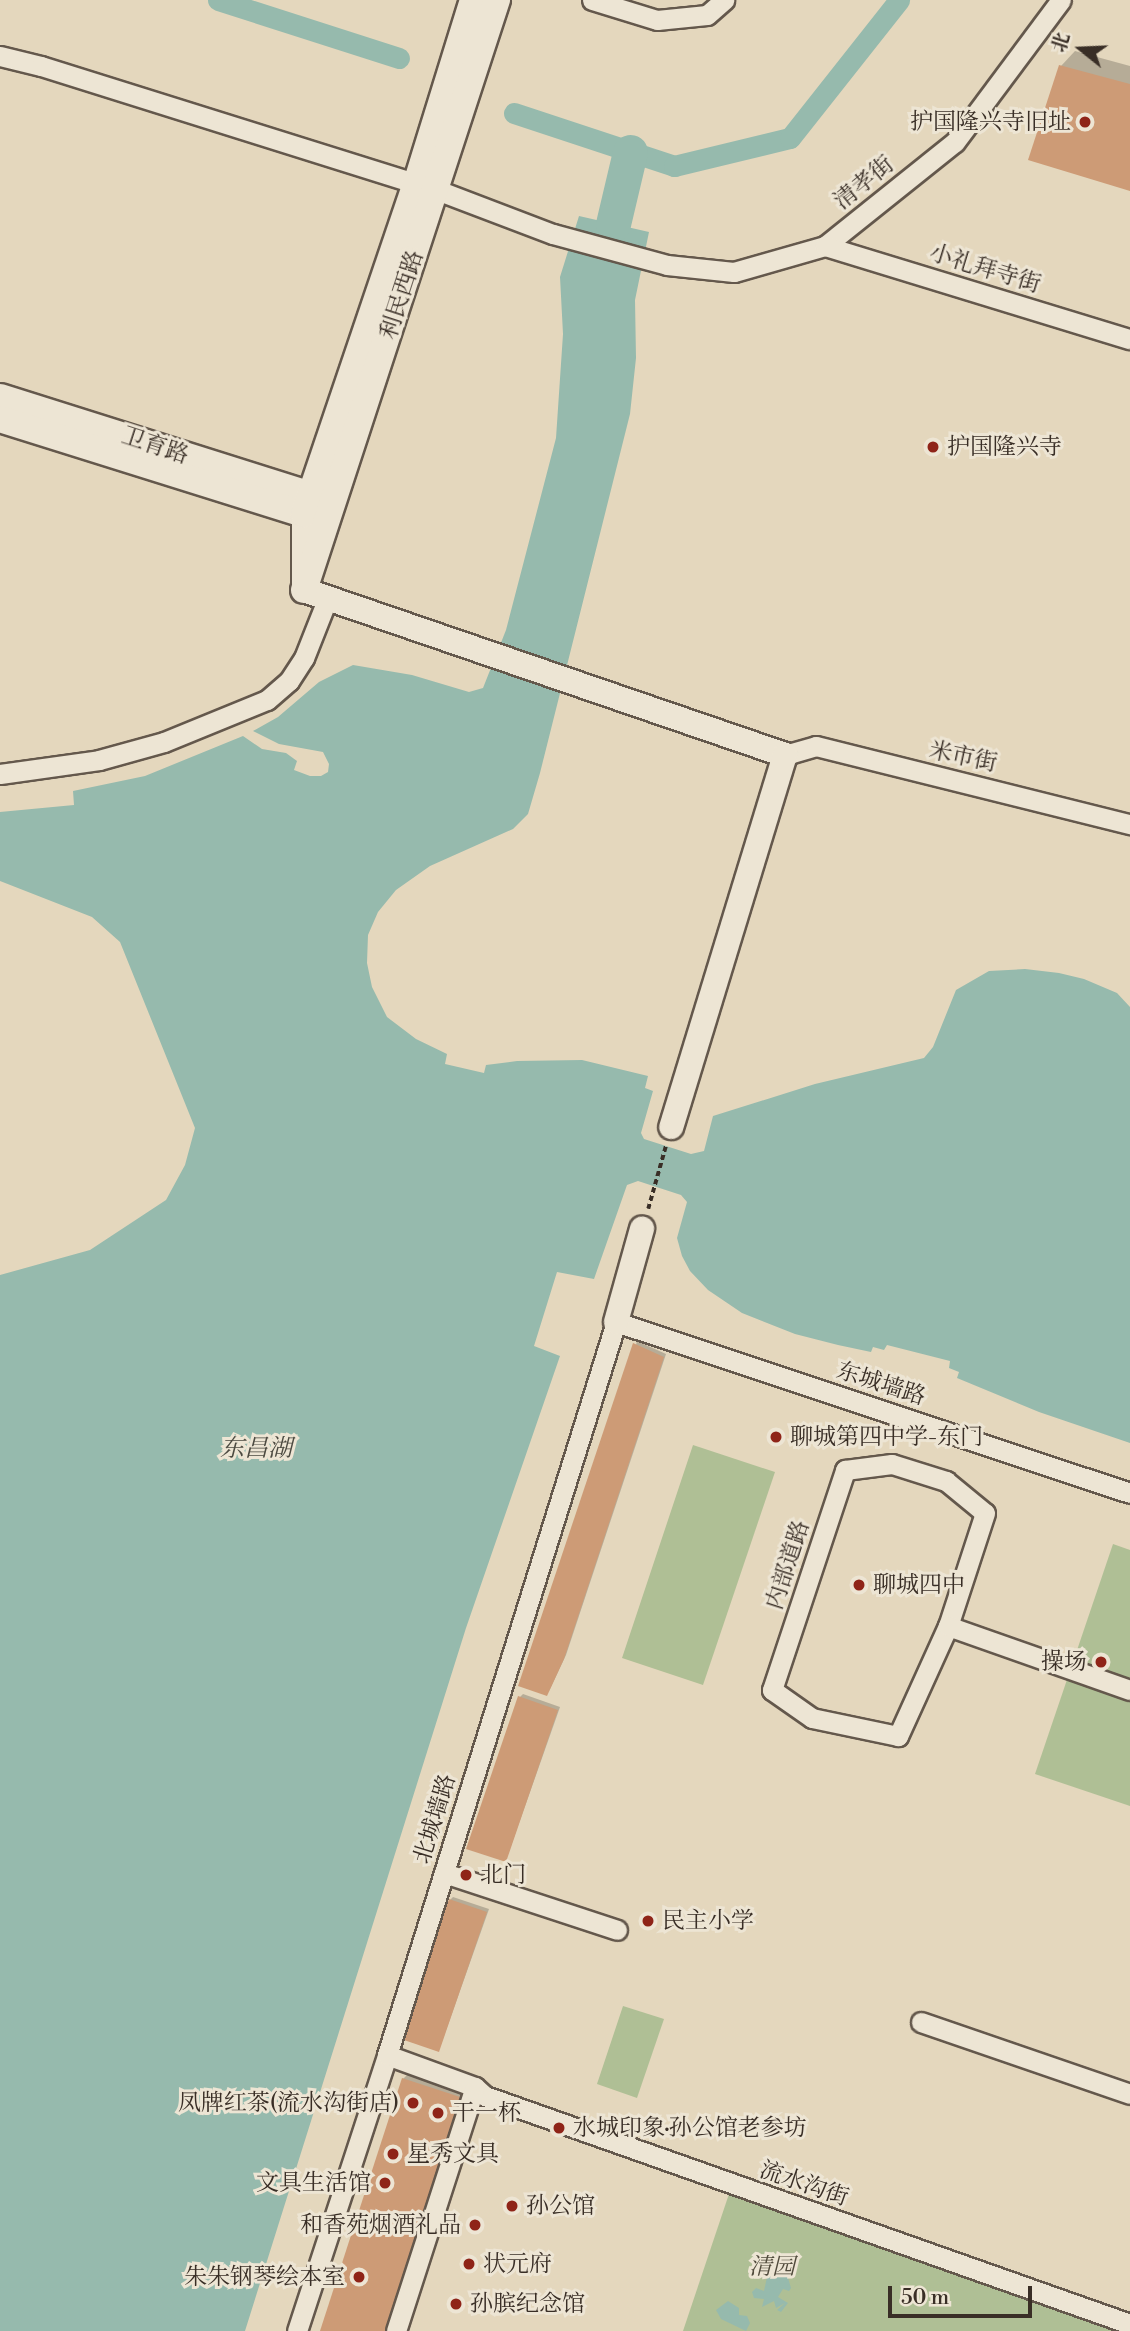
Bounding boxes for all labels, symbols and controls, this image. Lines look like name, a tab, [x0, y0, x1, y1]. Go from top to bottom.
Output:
north arrow	[1046, 14, 1116, 84]
text: 北	[1047, 30, 1075, 55]
place label: 护国隆兴寺旧址	[910, 108, 1071, 136]
marker: 护国隆兴寺旧址	[1077, 114, 1093, 130]
street label: 清孝街	[829, 151, 899, 215]
street label: 小礼拜寺街	[926, 239, 1044, 299]
street label: 利民西路	[375, 247, 429, 343]
street label: 卫育路	[118, 422, 192, 470]
place label: 护国隆兴寺	[947, 433, 1062, 461]
marker: 护国隆兴寺	[925, 439, 941, 455]
street label: 米市街	[926, 736, 1000, 778]
street label: 东城墙路	[833, 1357, 929, 1411]
place label: 聊城第四中学-东门	[790, 1423, 983, 1451]
marker: 聊城第四中学-东门	[768, 1429, 784, 1445]
water label: 东昌湖	[220, 1436, 292, 1464]
street label: 内部道路	[761, 1517, 815, 1613]
place label: 聊城四中	[873, 1571, 965, 1599]
marker: 聊城四中	[851, 1577, 867, 1593]
place label: 操场	[1041, 1648, 1087, 1676]
marker: 操场	[1093, 1654, 1109, 1670]
street label: 北城墙路	[408, 1771, 462, 1867]
place label: 北门	[480, 1861, 526, 1889]
marker: 北门	[458, 1867, 474, 1883]
place label: 民主小学	[662, 1907, 754, 1935]
marker: 民主小学	[640, 1913, 656, 1929]
place label: 凤牌红茶(流水沟街店)	[178, 2089, 399, 2117]
marker: 凤牌红茶(流水沟街店)	[405, 2095, 421, 2111]
place label: 干一杯	[452, 2099, 521, 2127]
marker: 干一杯	[430, 2105, 446, 2121]
place label: 水城印象·孙公馆老参坊	[573, 2114, 807, 2142]
marker: 水城印象·孙公馆老参坊	[551, 2120, 567, 2136]
place label: 星秀文具	[407, 2140, 499, 2168]
marker: 星秀文具	[385, 2146, 401, 2162]
street label: 流水沟街	[756, 2156, 852, 2212]
place label: 文具生活馆	[256, 2169, 371, 2197]
marker: 文具生活馆	[377, 2175, 393, 2191]
place label: 孙公馆	[526, 2192, 595, 2220]
marker: 孙公馆	[504, 2198, 520, 2214]
place label: 和香苑烟酒礼品	[300, 2211, 461, 2239]
marker: 和香苑烟酒礼品	[467, 2217, 483, 2233]
place label: 状元府	[483, 2250, 552, 2278]
park label: 清园	[749, 2253, 795, 2281]
marker: 状元府	[461, 2256, 477, 2272]
place label: 朱朱钢琴绘本室	[184, 2263, 345, 2291]
marker: 朱朱钢琴绘本室	[351, 2269, 367, 2285]
scale bar	[892, 2272, 1036, 2316]
text: 50 m	[901, 2285, 949, 2311]
place label: 孙膑纪念馆	[470, 2290, 585, 2318]
marker: 孙膑纪念馆	[448, 2296, 464, 2312]

